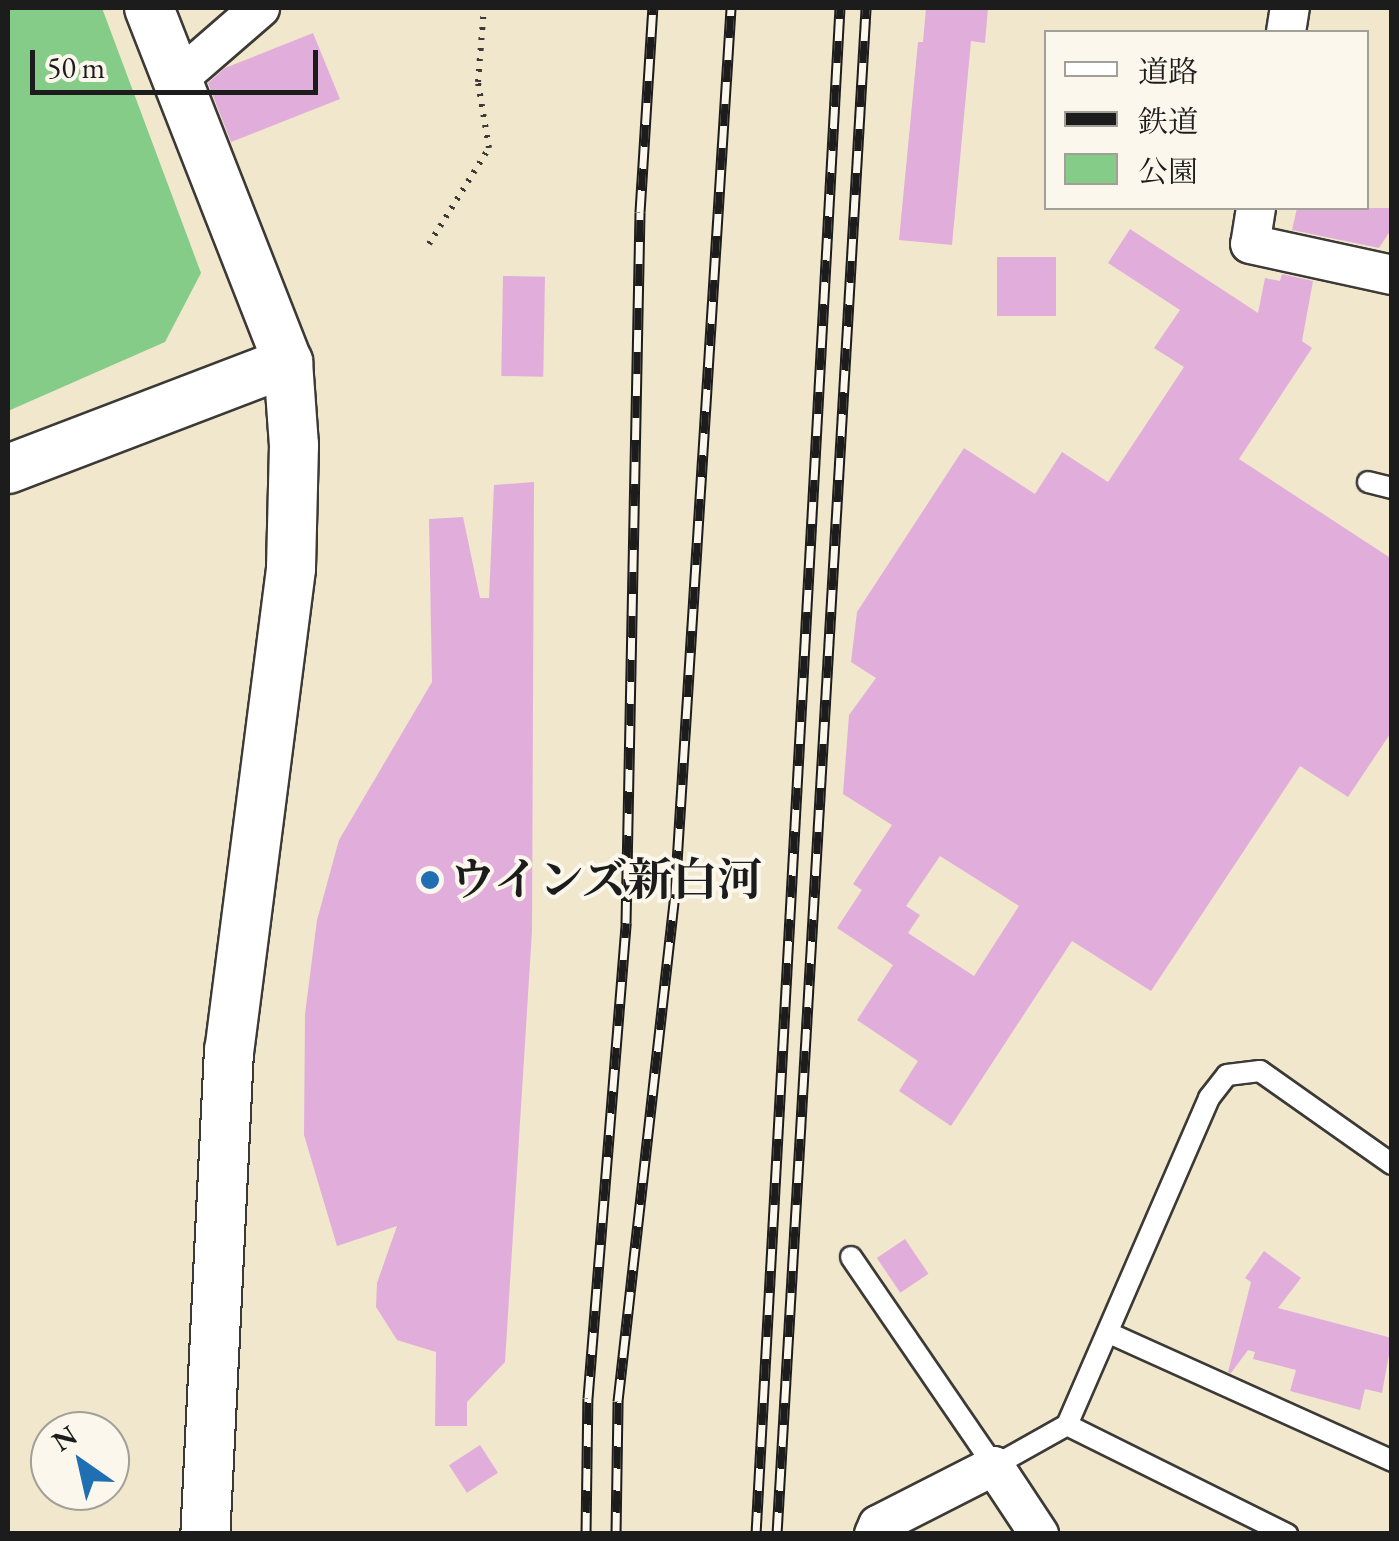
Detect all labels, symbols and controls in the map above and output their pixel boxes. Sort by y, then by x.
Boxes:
scale bar [35,30,322,92]
legend [1044,30,1369,210]
text: 50 m [47,48,105,87]
text: 道路 [1138,52,1198,91]
text: 鉄道 [1138,102,1198,141]
text: 公園 [1138,152,1198,191]
place label: ウインズ新白河 [450,853,765,907]
marker: ウインズ新白河 [419,869,441,891]
north arrow [30,1411,130,1511]
text: N [45,1417,84,1459]

